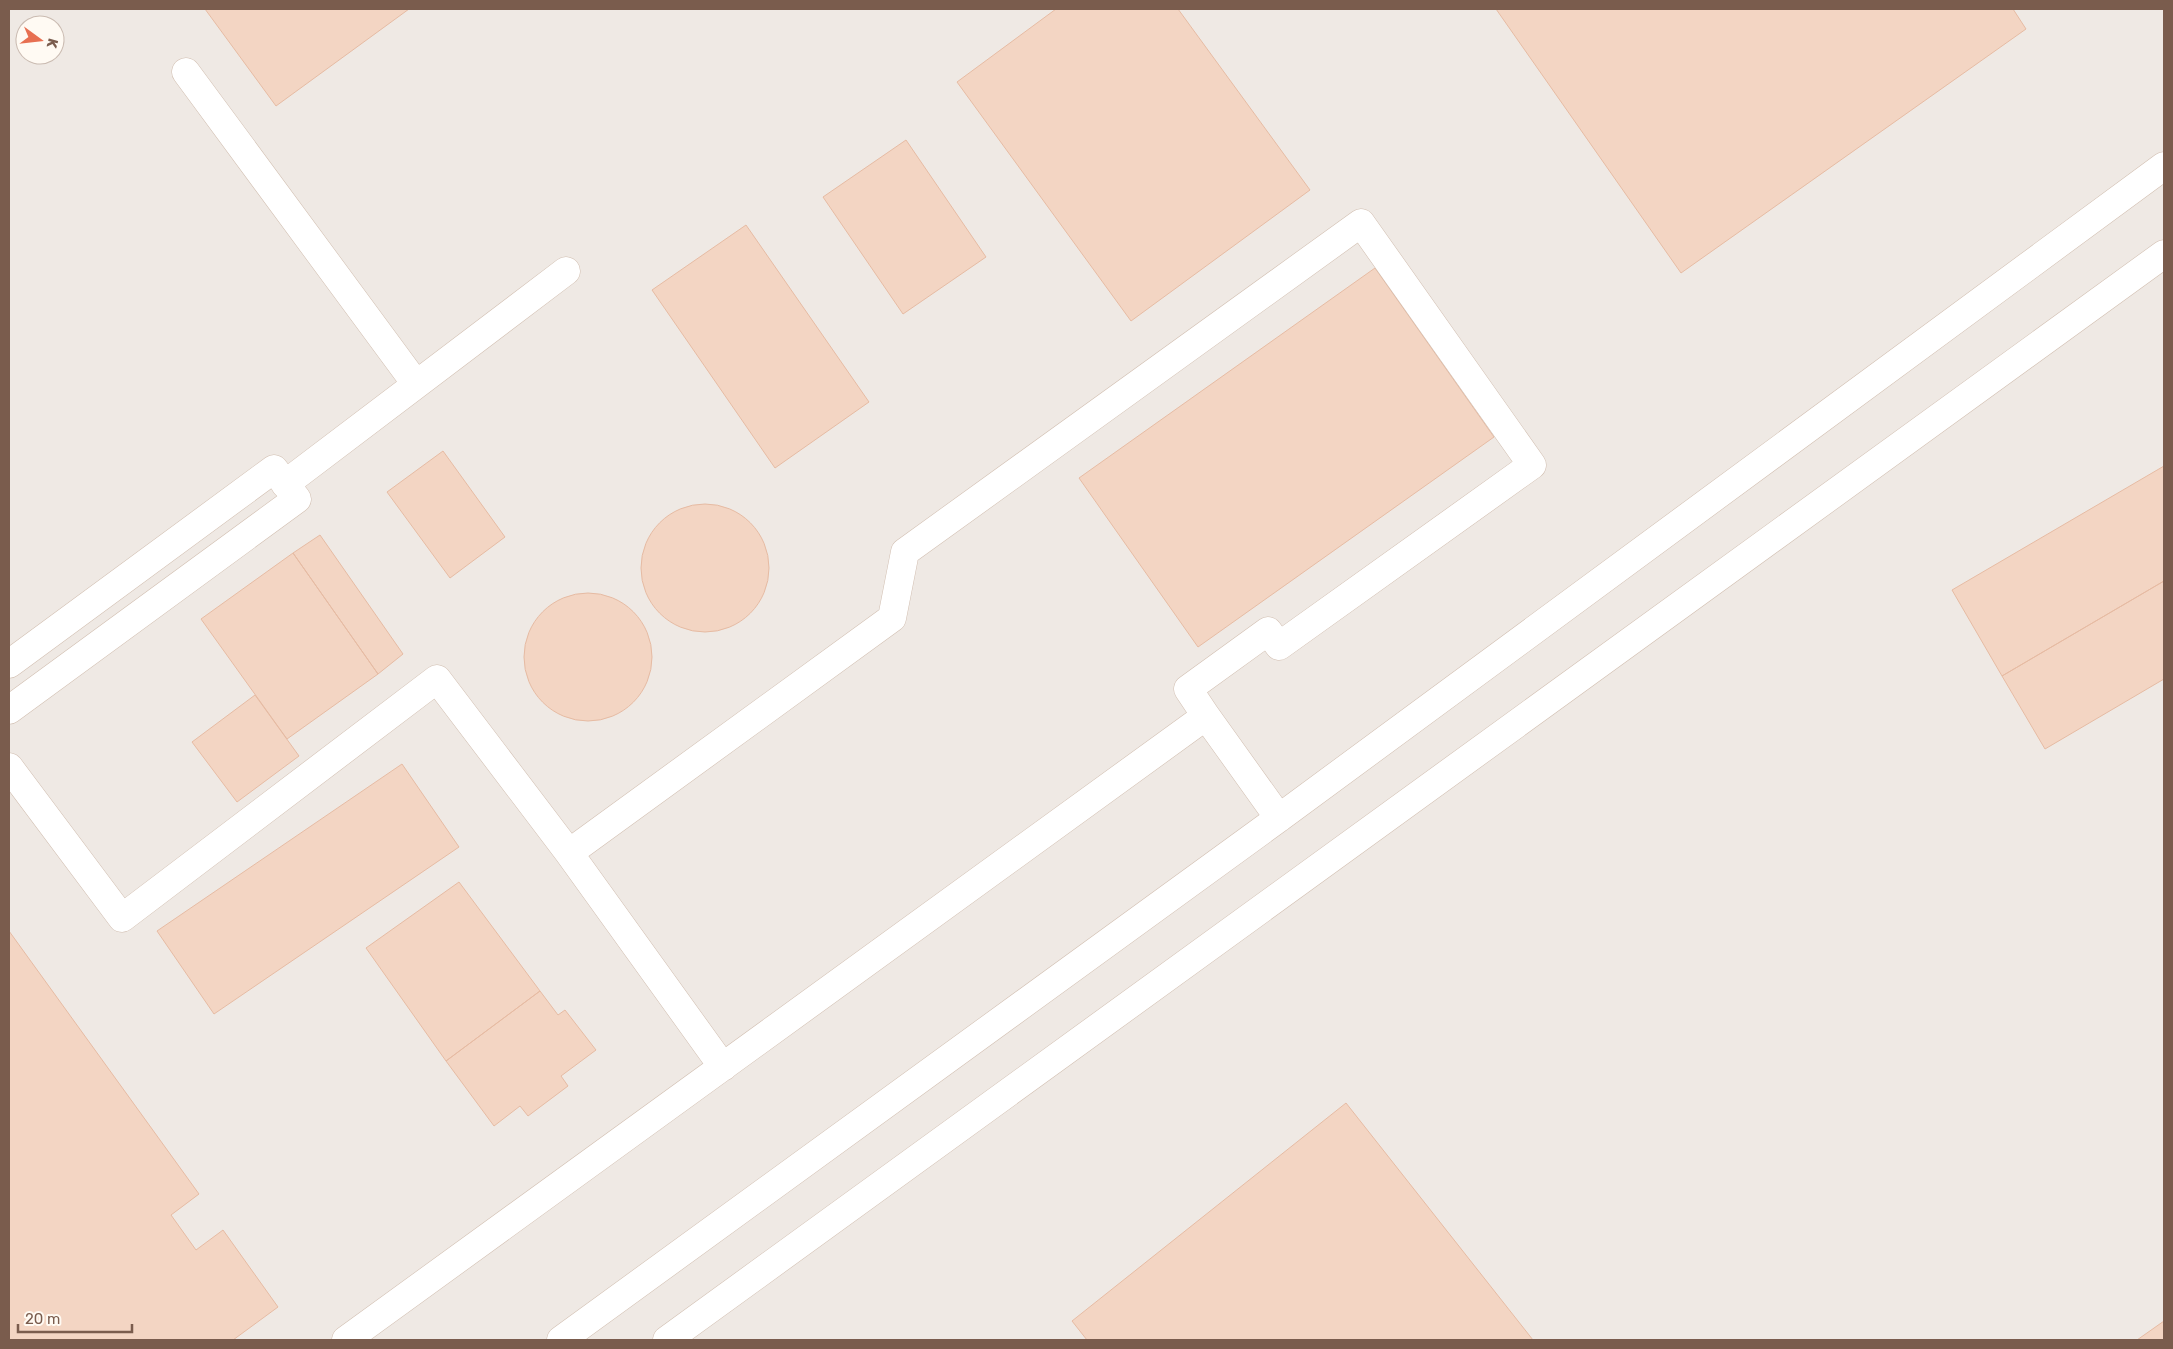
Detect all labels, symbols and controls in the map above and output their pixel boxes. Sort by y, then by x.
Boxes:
north arrow [15,15,65,65]
text: K [42,37,61,51]
scale bar [18,1302,131,1334]
text: 20 m [25,1310,60,1328]

